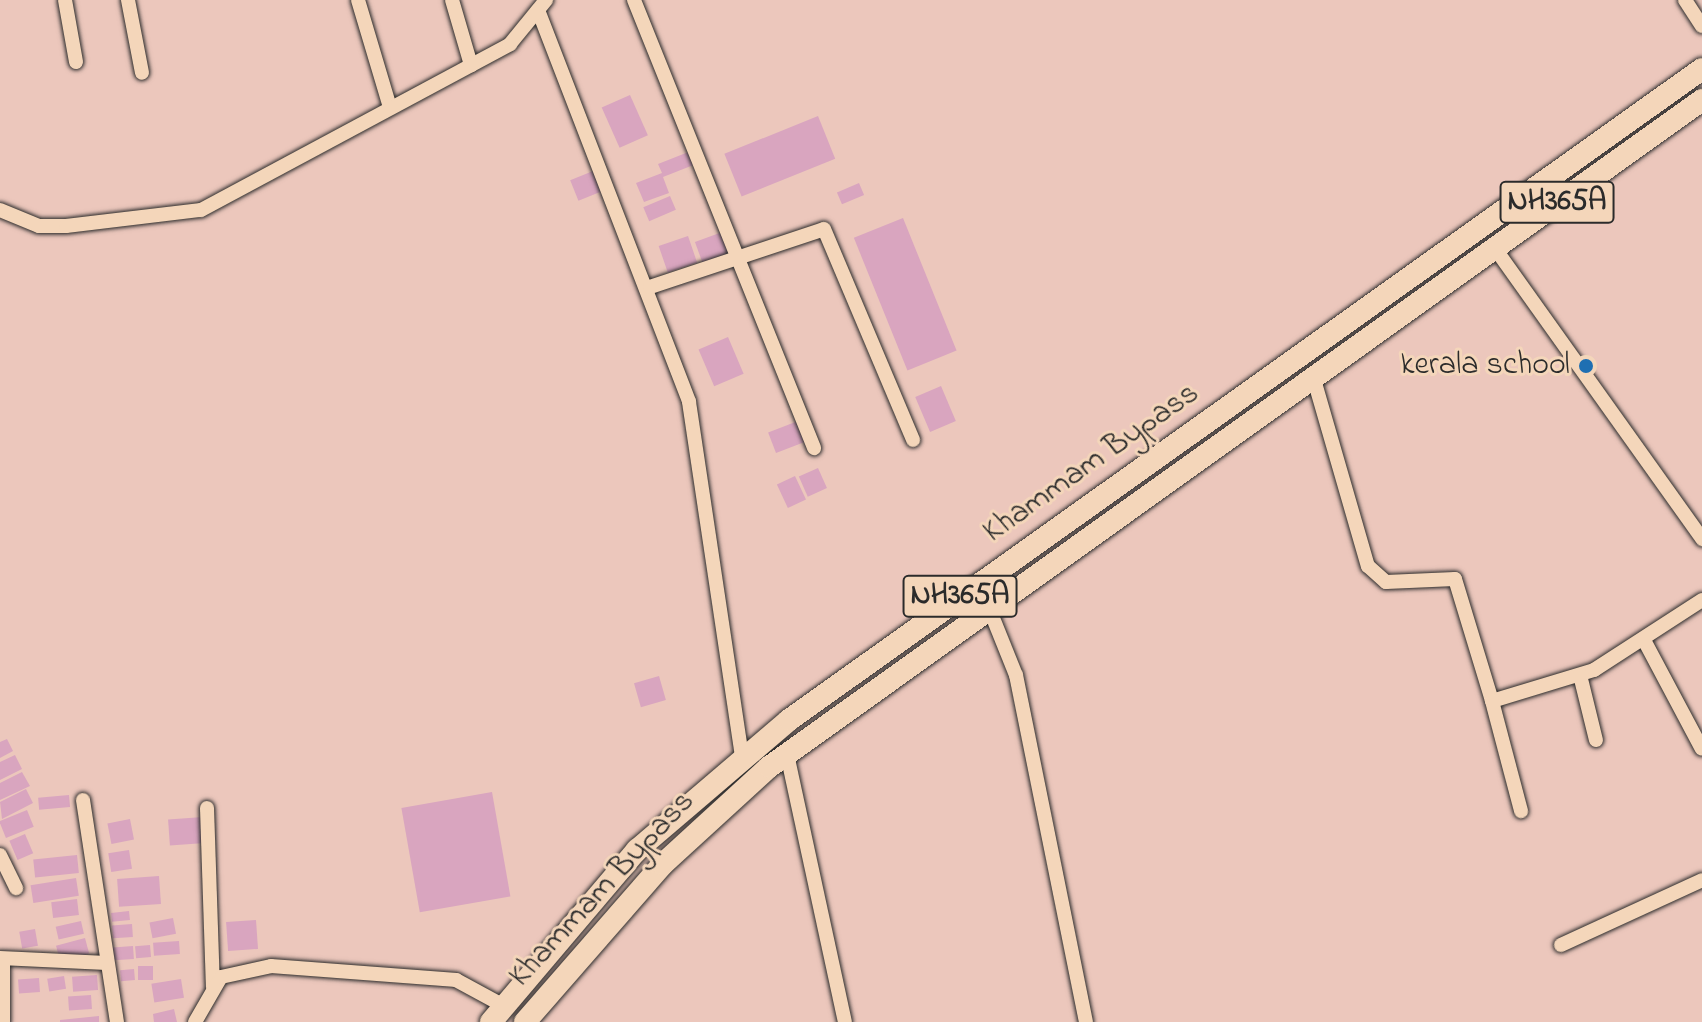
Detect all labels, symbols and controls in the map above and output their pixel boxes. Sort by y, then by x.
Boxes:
road number: NH365A [1499,176,1615,228]
place label: kerala school [1400,347,1570,385]
marker: kerala school [1577,357,1595,375]
street label: Khammam Bypass [977,375,1207,553]
road number: NH365A [902,570,1018,622]
street label: Khammam Bypass [502,784,704,996]

